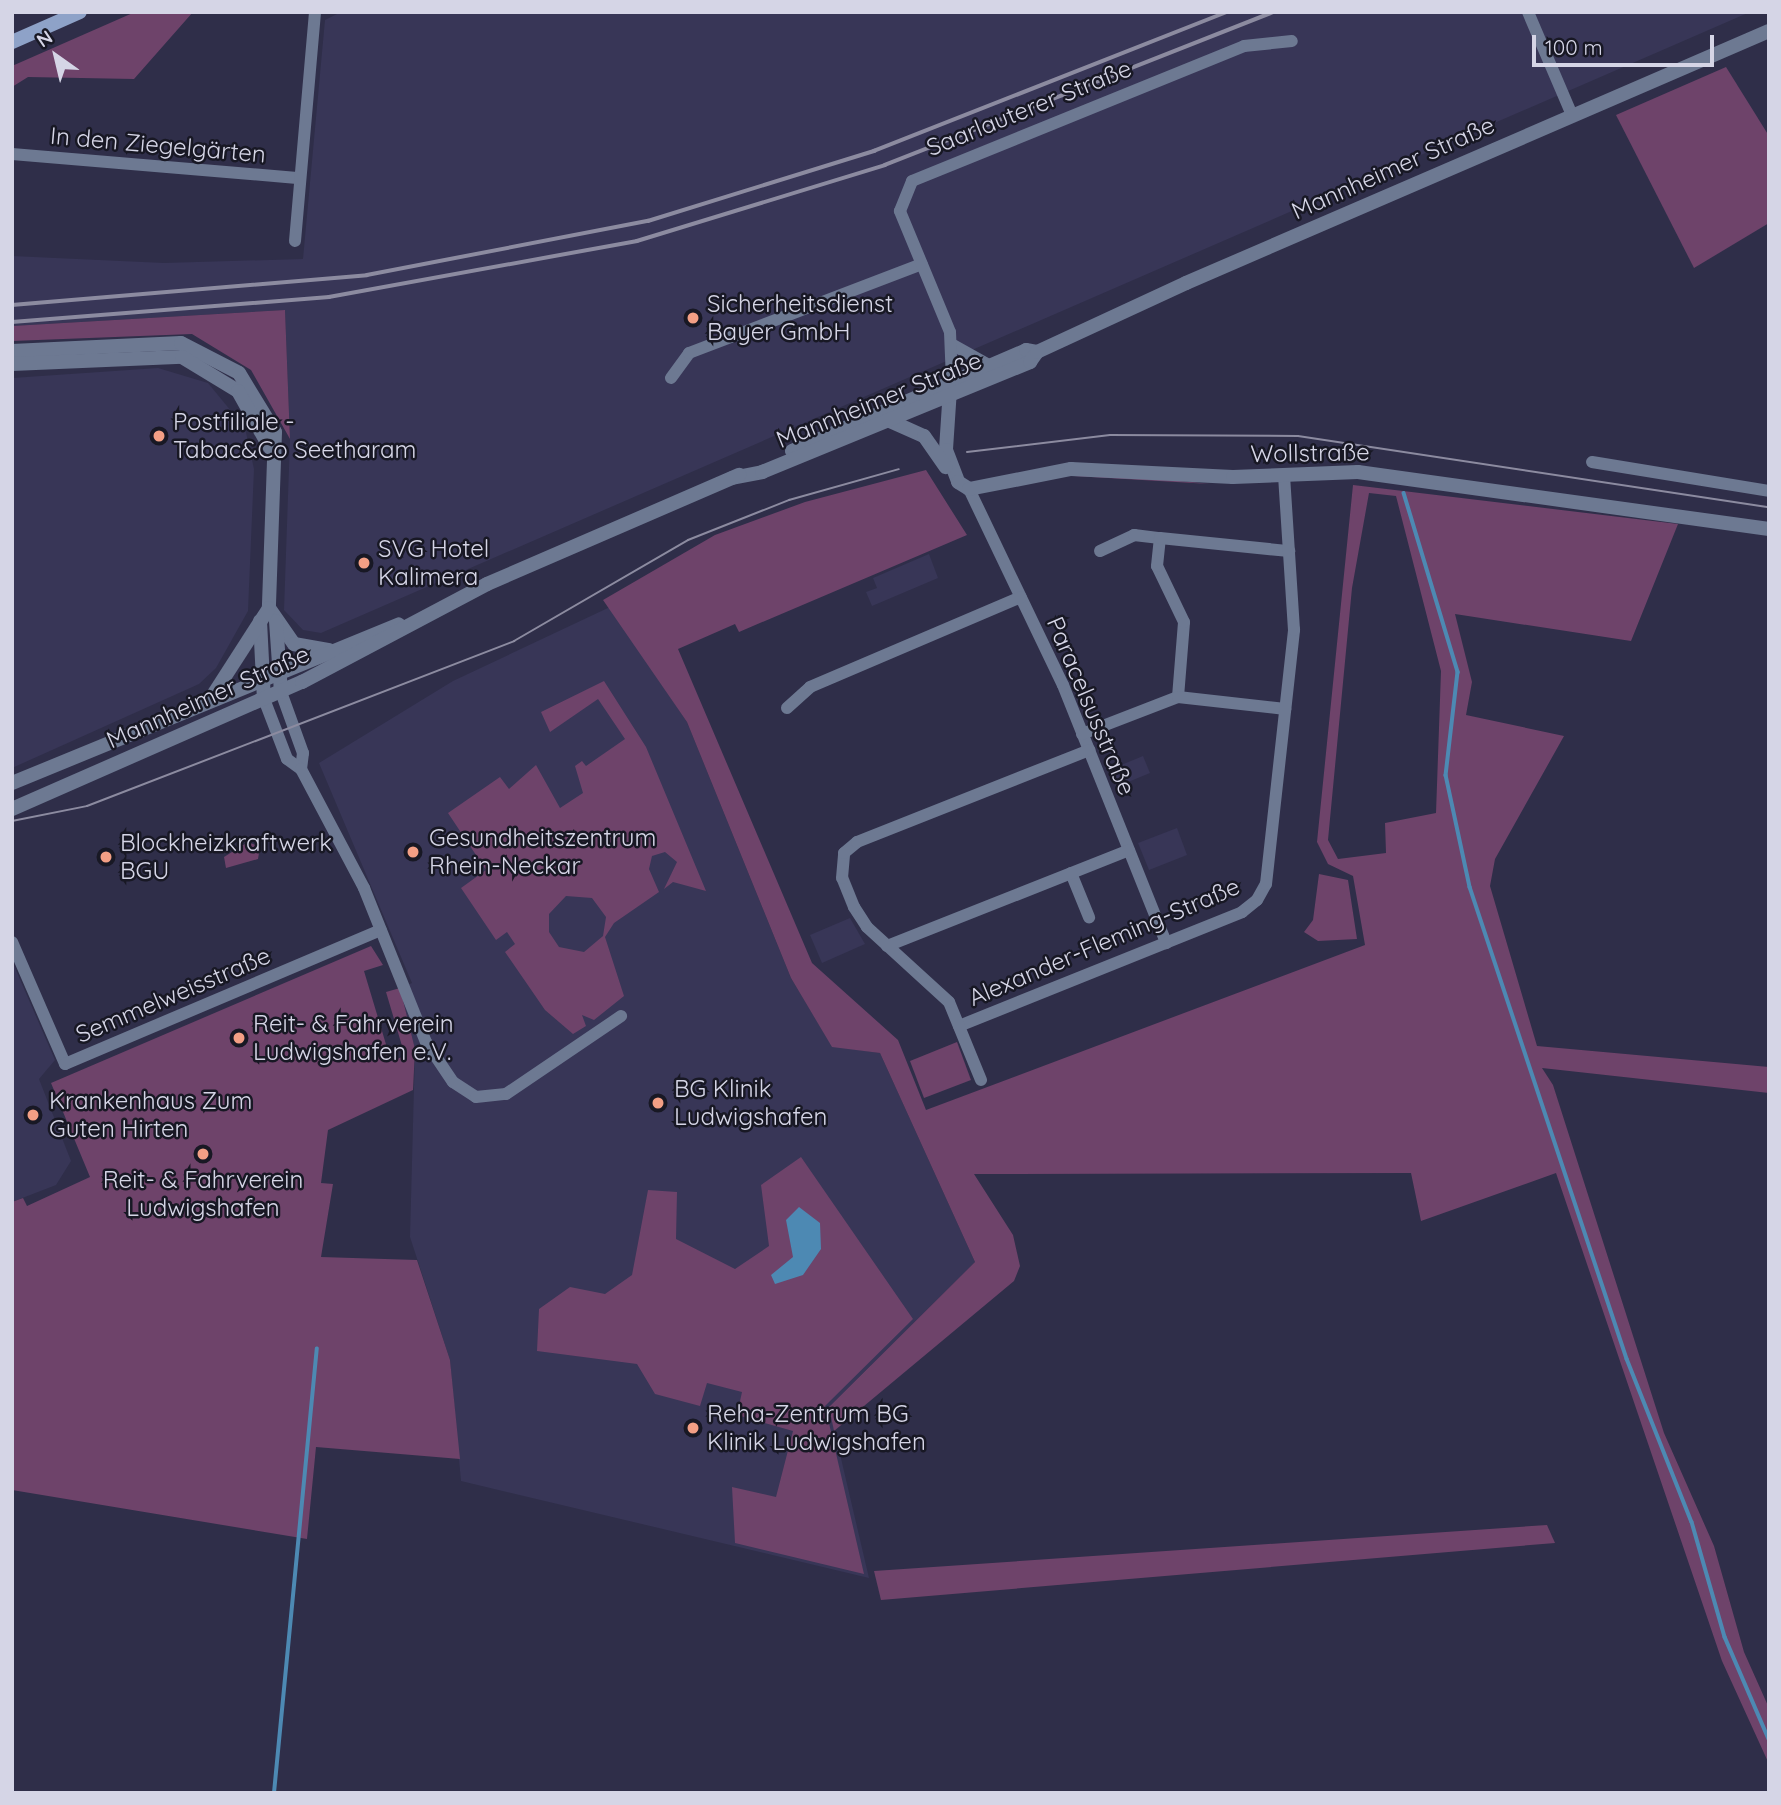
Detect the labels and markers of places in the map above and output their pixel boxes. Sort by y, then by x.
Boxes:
place label: Sicherheitsdienst Bayer GmbH [707,290,893,346]
marker: Sicherheitsdienst Bayer GmbH [685,310,701,326]
place label: Postfiliale - Tabac&Co Seetharam [173,408,416,464]
marker: Postfiliale - Tabac&Co Seetharam [151,428,167,444]
place label: SVG Hotel Kalimera [378,535,489,591]
marker: SVG Hotel Kalimera [356,555,372,571]
place label: Gesundheitszentrum Rhein-Neckar [429,824,656,880]
place label: Blockheizkraftwerk BGU [120,829,332,885]
marker: Gesundheitszentrum Rhein-Neckar [403,842,423,862]
marker: Blockheizkraftwerk BGU [98,849,114,865]
place label: Reit- & Fahrverein Ludwigshafen e.V. [253,1010,454,1066]
marker: Reit- & Fahrverein Ludwigshafen e.V. [231,1030,247,1046]
place label: BG Klinik Ludwigshafen [674,1075,827,1131]
place label: Krankenhaus Zum Guten Hirten [49,1087,252,1143]
marker: BG Klinik Ludwigshafen [648,1093,668,1113]
marker: Krankenhaus Zum Guten Hirten [23,1105,43,1125]
marker: Reit- & Fahrverein Ludwigshafen [195,1146,211,1162]
place label: Reit- & Fahrverein Ludwigshafen [103,1166,303,1222]
place label: Reha-Zentrum BG Klinik Ludwigshafen [707,1400,926,1456]
marker: Reha-Zentrum BG Klinik Ludwigshafen [685,1420,701,1436]

